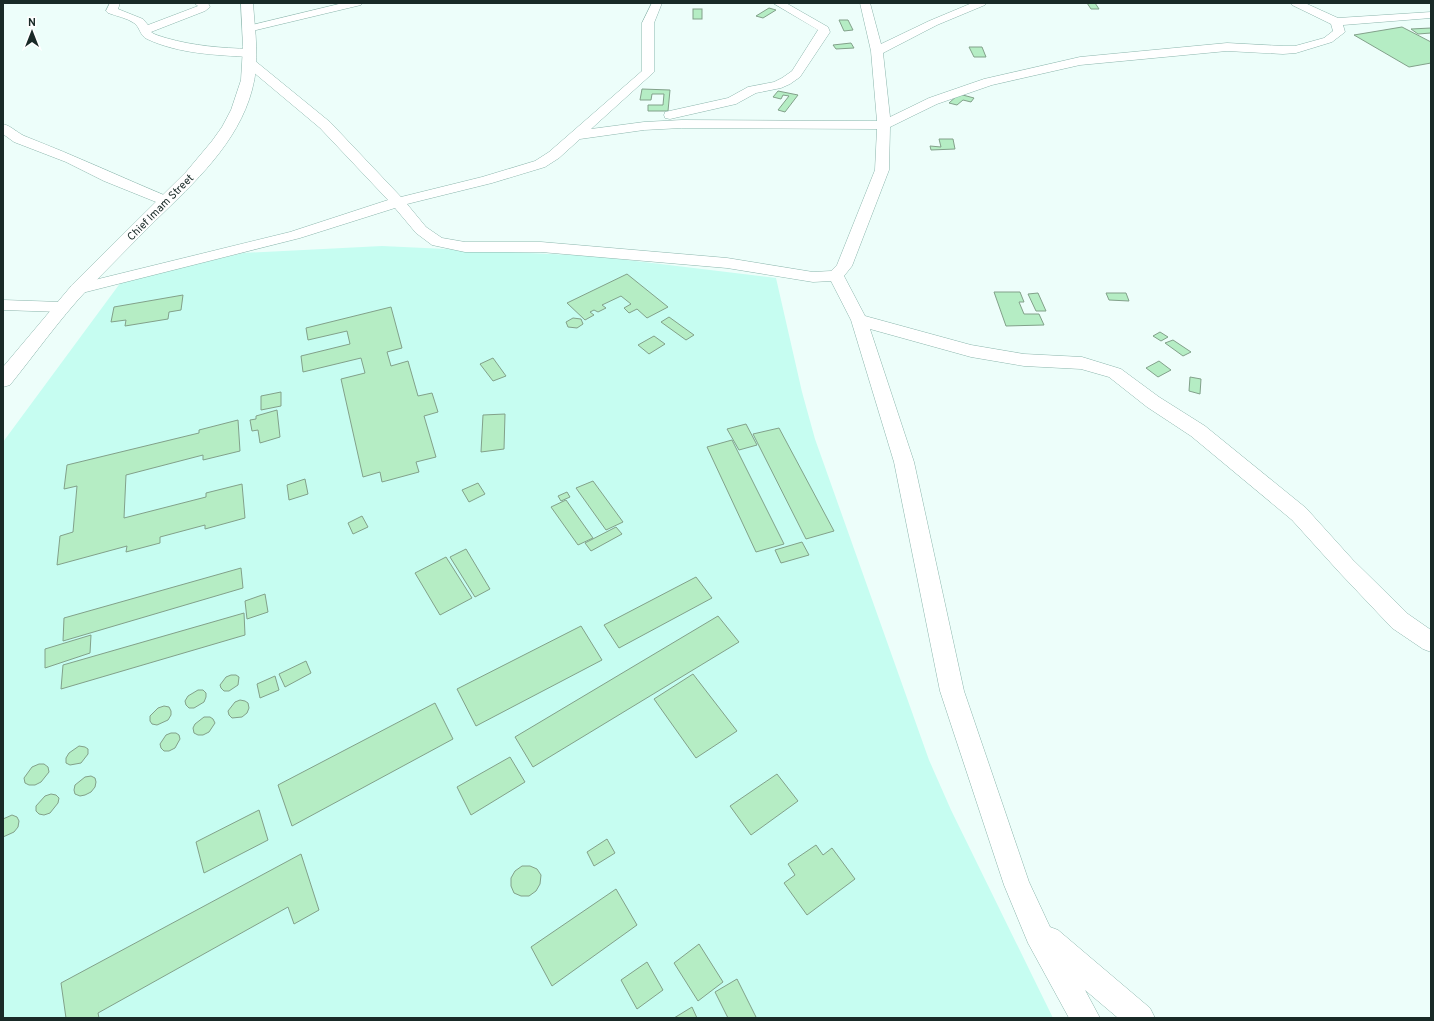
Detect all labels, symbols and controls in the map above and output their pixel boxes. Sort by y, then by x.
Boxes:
north arrow [12,12,52,52]
text: N [28,16,36,30]
street label: Chief Imam Street [124,171,197,244]

